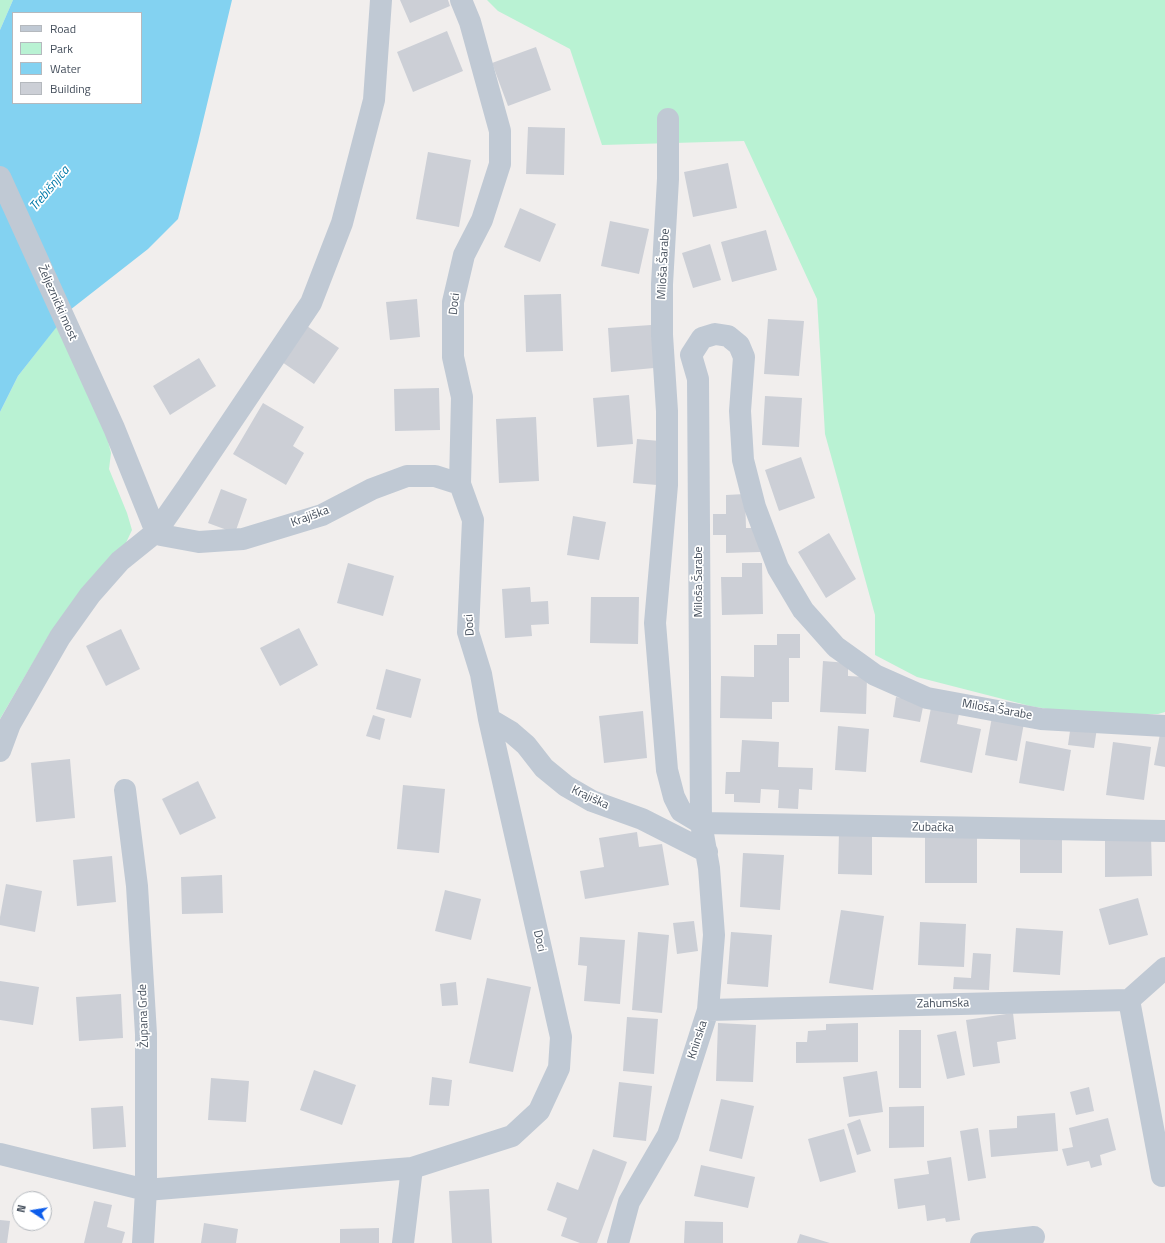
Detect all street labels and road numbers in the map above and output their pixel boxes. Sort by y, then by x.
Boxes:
street label: Miloša Šarabe [655,228,673,300]
street label: Željeznički most [34,263,80,343]
street label: Doci [447,292,463,316]
street label: Krajiška [289,503,331,531]
street label: Miloša Šarabe [692,546,706,618]
street label: Doci [462,614,478,636]
street label: Miloša Šarabe [961,697,1033,723]
street label: Krajiška [569,783,611,813]
street label: Zubačka [912,820,954,836]
street label: Doci [530,929,548,953]
street label: Župana Grde [136,984,152,1048]
street label: Zahumska [917,996,969,1012]
street label: Kninska [685,1019,711,1061]

